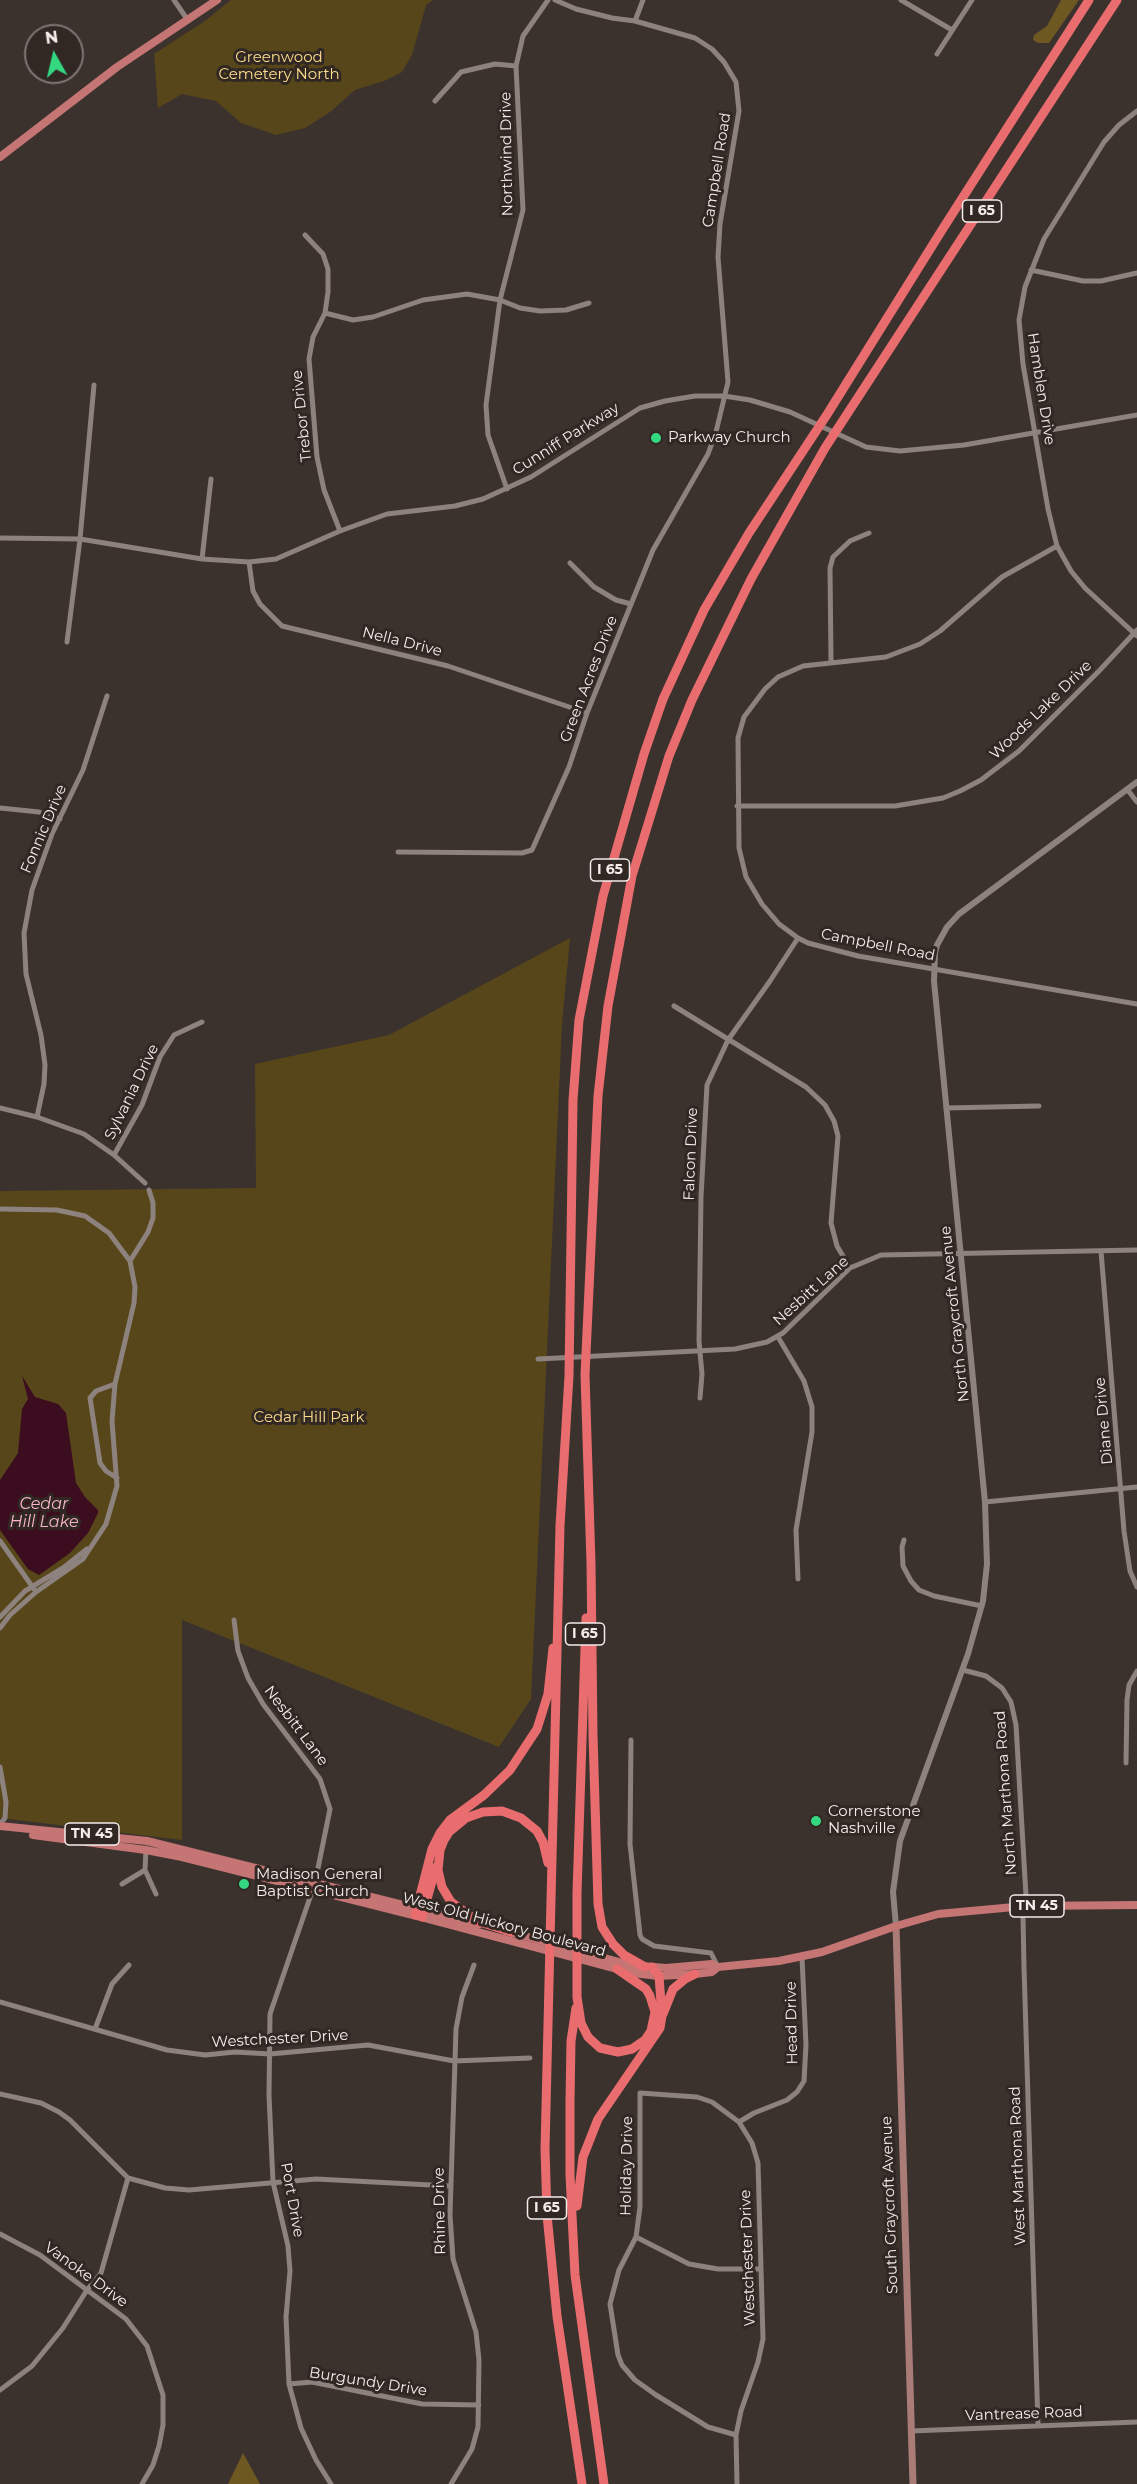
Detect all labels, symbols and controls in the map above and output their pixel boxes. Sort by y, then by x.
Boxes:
north arrow [24,24,84,84]
text: N [44,27,59,48]
park label: Greenwood Cemetery North [218,49,340,84]
street label: Northwind Drive [497,92,517,216]
street label: Campbell Road [699,111,735,229]
road number: I 65 [962,200,1002,222]
street label: Hamblen Drive [1023,331,1059,447]
street label: Trebor Drive [288,369,316,463]
street label: Cunniff Parkway [509,399,623,479]
place label: Parkway Church [668,429,791,447]
marker: Parkway Church [649,431,663,445]
street label: Green Acres Drive [557,613,621,745]
street label: Nella Drive [360,623,444,661]
street label: Woods Lake Drive [986,657,1096,763]
street label: Fonnic Drive [17,782,71,876]
road number: I 65 [590,859,630,881]
street label: Campbell Road [819,925,937,965]
street label: Sylvania Drive [101,1041,163,1143]
street label: Falcon Drive [680,1107,702,1201]
street label: North Graycroft Avenue [937,1225,973,1403]
street label: Nesbitt Lane [770,1252,852,1330]
street label: Diane Drive [1091,1377,1117,1465]
park label: Cedar Hill Park [254,1409,364,1427]
water label: Cedar Hill Lake [9,1494,79,1532]
road number: I 65 [566,1623,604,1645]
street label: Nesbitt Lane [260,1682,332,1770]
street label: North Marthona Road [991,1710,1021,1876]
place label: Cornerstone Nashville [828,1803,921,1838]
marker: Cornerstone Nashville [809,1814,823,1828]
road number: TN 45 [65,1823,119,1845]
place label: Madison General Baptist Church [256,1866,382,1901]
marker: Madison General Baptist Church [237,1877,251,1891]
street label: West Old Hickory Boulevard [400,1889,608,1961]
road number: TN 45 [1010,1895,1064,1917]
street label: Head Drive [782,1981,802,2065]
street label: Westchester Drive [211,2026,349,2052]
street label: West Marthona Road [1006,2086,1030,2246]
street label: Holiday Drive [617,2116,637,2216]
street label: South Graycroft Avenue [878,2116,902,2294]
street label: Port Drive [277,2161,307,2239]
street label: Rhine Drive [430,2167,450,2255]
street label: Westchester Drive [737,2189,759,2327]
road number: I 65 [528,2197,566,2219]
street label: Vanoke Drive [41,2239,131,2311]
street label: Burgundy Drive [308,2364,428,2400]
street label: Vantrease Road [965,2403,1083,2425]

